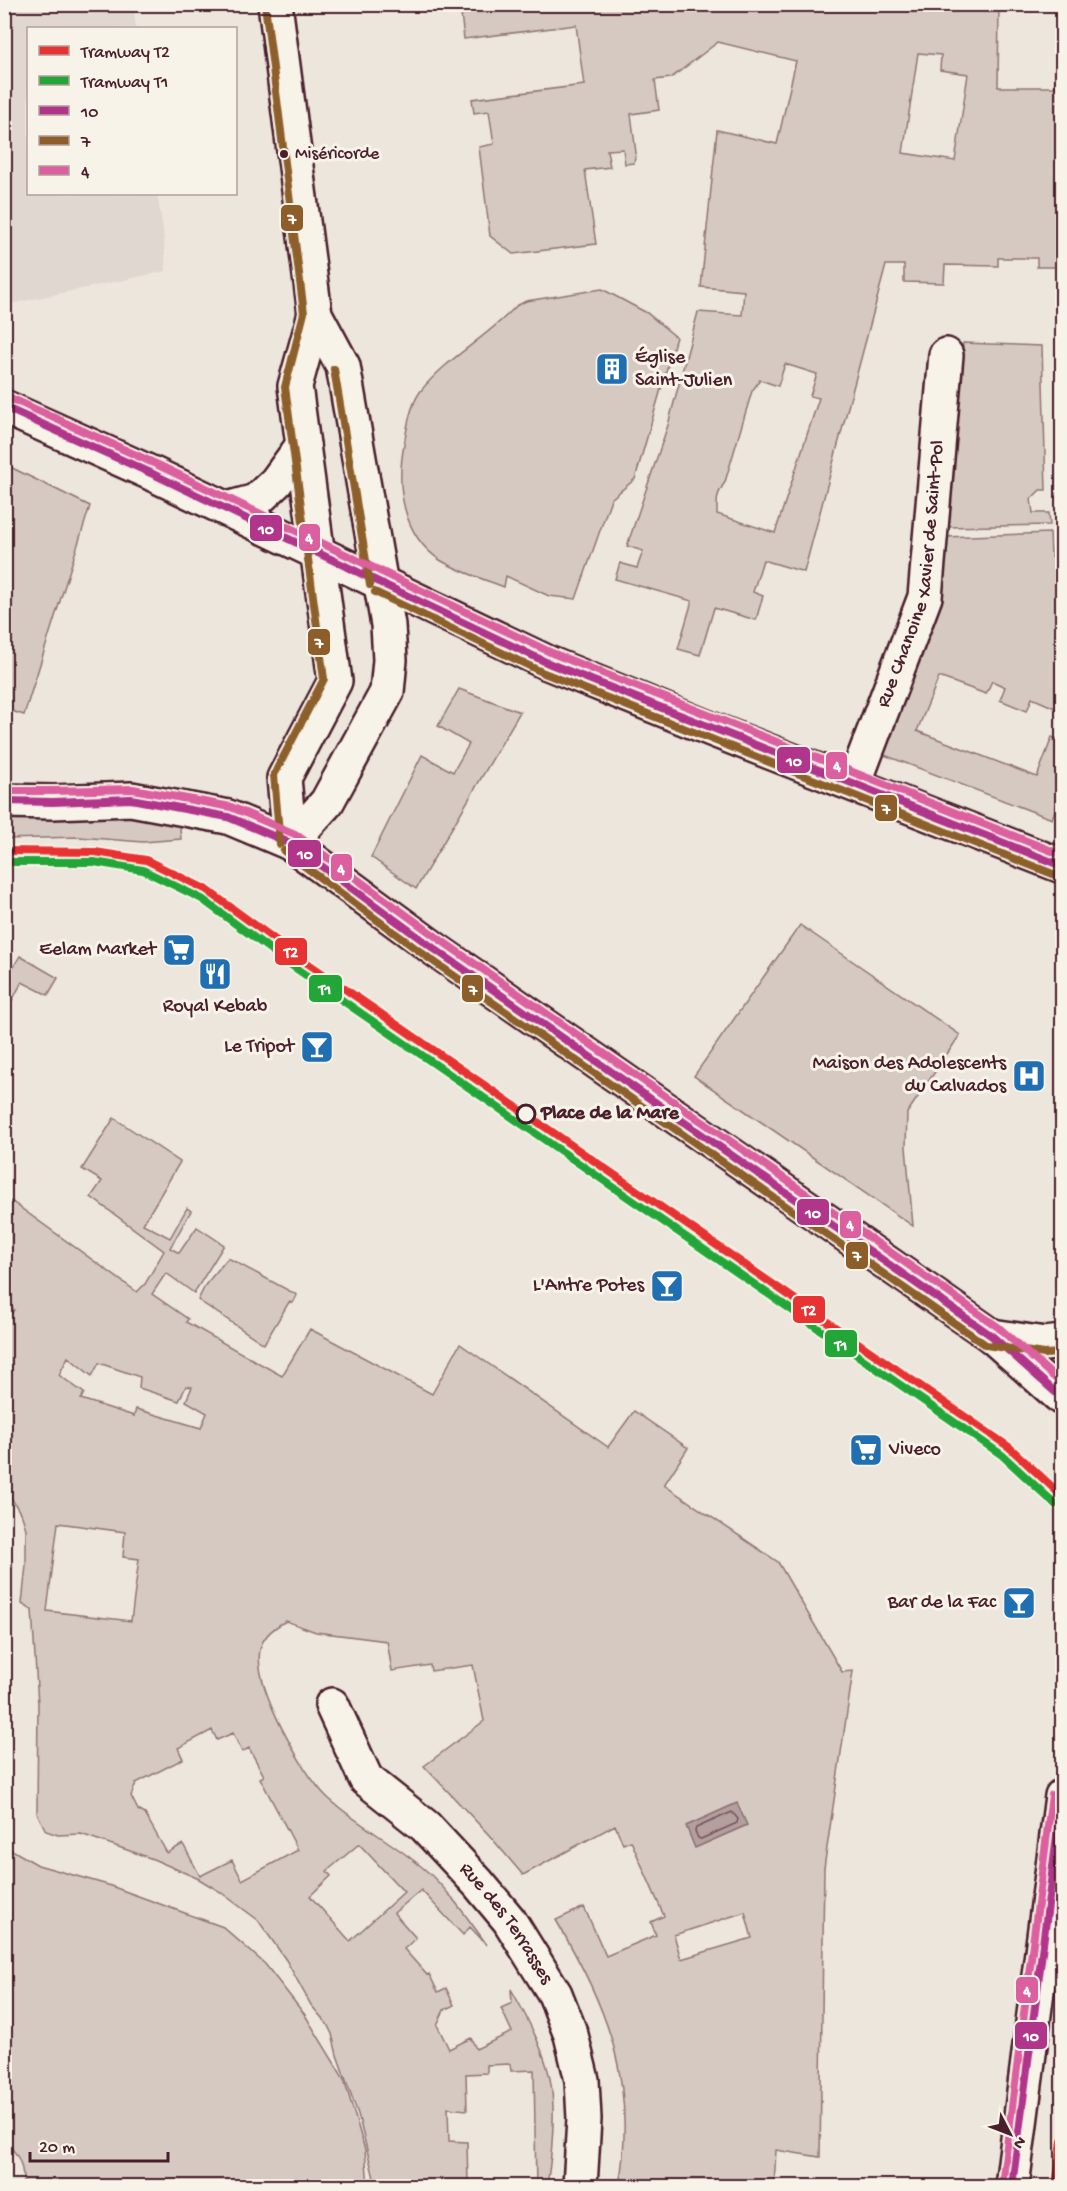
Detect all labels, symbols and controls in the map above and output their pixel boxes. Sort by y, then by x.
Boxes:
legend [27,27,237,195]
text: Tramway T2 [80,43,170,64]
text: Tramway T1 [80,73,168,94]
text: 10 [80,103,99,124]
text: 7 [80,133,91,154]
place label: Miséricorde [295,144,380,165]
marker: Miséricorde [278,148,290,160]
text: 4 [81,163,90,184]
line badge: 7 [280,204,304,232]
text: 7 [287,212,297,231]
place label: Église Saint-Julien [635,346,733,393]
building icon: Église Saint-Julien [594,351,630,387]
street label: Rue Chanoine Xavier de Saint-Pol [873,439,950,711]
line badge: 10 [249,514,283,542]
text: 10 [257,522,274,541]
line badge: 4 [298,523,321,552]
text: 4 [304,531,313,550]
line badge: 7 [307,628,331,656]
text: 7 [314,636,324,655]
line badge: 10 [776,746,811,774]
line badge: 4 [825,751,848,780]
text: 10 [785,754,802,773]
text: 4 [832,759,841,778]
line badge: 7 [874,794,898,822]
text: 7 [881,802,891,821]
line badge: 10 [287,839,322,868]
text: 10 [296,847,313,866]
line badge: 4 [330,853,353,882]
text: 4 [336,862,345,881]
supermarket icon: Eelam Market [161,932,197,968]
line badge: T2 [274,937,308,966]
place label: Eelam Market [39,939,158,962]
text: T2 [282,945,298,964]
restaurant icon: Royal Kebab [197,956,233,992]
line badge: T1 [308,974,343,1003]
line badge: 7 [461,974,484,1003]
text: T1 [317,982,331,1001]
text: 7 [468,983,478,1002]
place label: Royal Kebab [163,996,268,1019]
bar icon: Le Tripot [299,1029,335,1065]
place label: Le Tripot [224,1036,296,1059]
place label: Maison des Adolescents du Calvados [812,1053,1007,1099]
hospital icon: Maison des Adolescents du Calvados [1011,1058,1047,1094]
place label: Place de la Mare [540,1103,679,1126]
marker: Place de la Mare [516,1104,536,1124]
line badge: 10 [796,1198,830,1226]
text: 10 [804,1206,821,1225]
line badge: 4 [839,1210,862,1239]
text: 4 [845,1218,854,1237]
line badge: 7 [845,1241,869,1270]
text: 7 [852,1249,862,1268]
bar icon: L'Antre Potes [649,1268,685,1304]
place label: L'Antre Potes [533,1275,645,1298]
line badge: T2 [792,1295,826,1324]
text: T2 [800,1303,816,1322]
line badge: T1 [824,1329,858,1358]
text: T1 [833,1338,847,1357]
supermarket icon: Viveco [848,1432,884,1468]
place label: Viveco [888,1439,941,1462]
bar icon: Bar de la Fac [1001,1585,1037,1621]
place label: Bar de la Fac [887,1592,997,1615]
street label: Rue des Terrasses [454,1858,558,1989]
line badge: 4 [1015,1976,1039,2004]
text: 4 [1022,1984,1031,2003]
line badge: 10 [1014,2021,1048,2050]
text: 10 [1022,2029,1039,2048]
north arrow [980,2104,1040,2164]
scale bar [30,2125,168,2163]
text: N [1008,2131,1029,2152]
text: 20 m [39,2138,75,2159]

